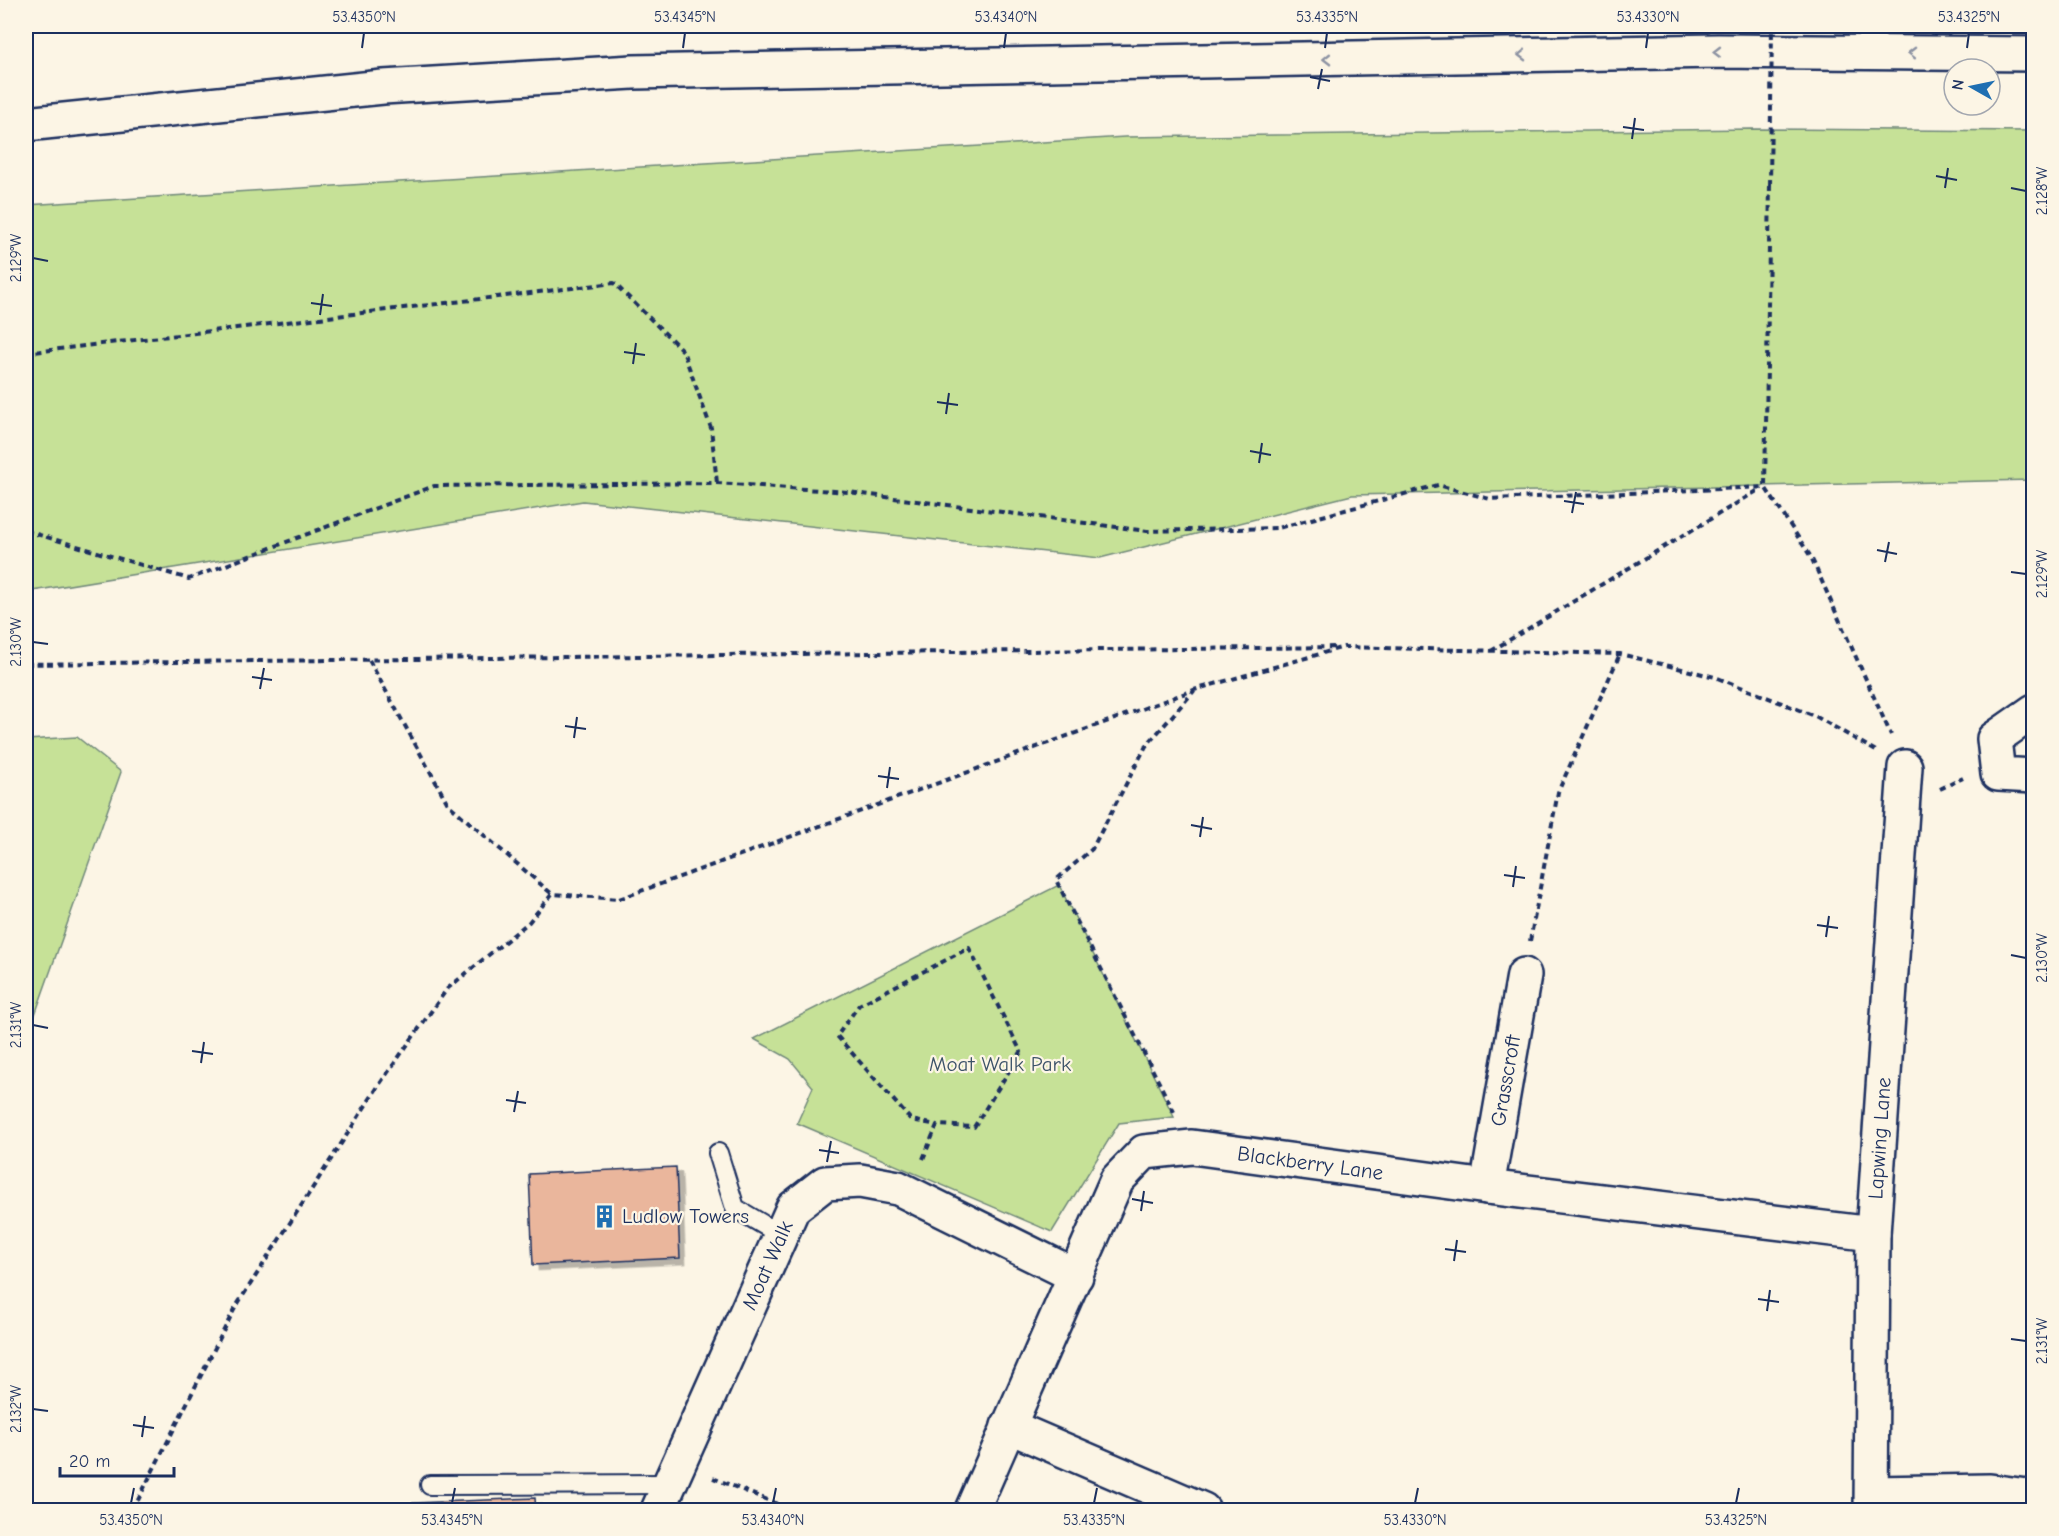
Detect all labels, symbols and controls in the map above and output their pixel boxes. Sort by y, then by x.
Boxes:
text: 53.4350°N [332,8,396,26]
text: 53.4345°N [654,8,716,26]
text: 53.4340°N [975,8,1037,26]
text: 53.4335°N [1296,8,1358,26]
text: 53.4330°N [1616,8,1680,26]
text: 53.4325°N [1938,8,2000,26]
one-way arrow [1713,46,1722,58]
one-way arrow [1908,47,1917,59]
one-way arrow [1518,49,1527,61]
one-way arrow [1323,53,1332,65]
north arrow [1942,57,2002,117]
text: N [1948,78,1968,91]
text: 2.128°W [2033,167,2051,215]
text: 2.129°W [7,234,25,282]
text: 2.129°W [2033,550,2051,598]
text: 2.130°W [7,617,25,667]
text: 2.130°W [2033,933,2051,983]
text: 2.131°W [7,1002,25,1048]
street label: Grasscroft [1486,1032,1525,1128]
park label: Moat Walk Park [929,1052,1071,1076]
street label: Lapwing Lane [1863,1076,1896,1200]
street label: Blackberry Lane [1236,1141,1385,1185]
building icon: Ludlow Towers [591,1203,617,1229]
place label: Ludlow Towers [622,1204,749,1228]
street label: Moat Walk [737,1217,798,1314]
text: 2.131°W [2033,1318,2051,1364]
text: 2.132°W [7,1385,25,1433]
scale bar [60,1440,174,1478]
text: 20 m [69,1451,110,1472]
text: 53.4350°N [99,1511,163,1529]
text: 53.4345°N [421,1511,483,1529]
text: 53.4340°N [742,1511,804,1529]
text: 53.4335°N [1063,1511,1125,1529]
text: 53.4330°N [1383,1511,1447,1529]
text: 53.4325°N [1705,1511,1767,1529]

